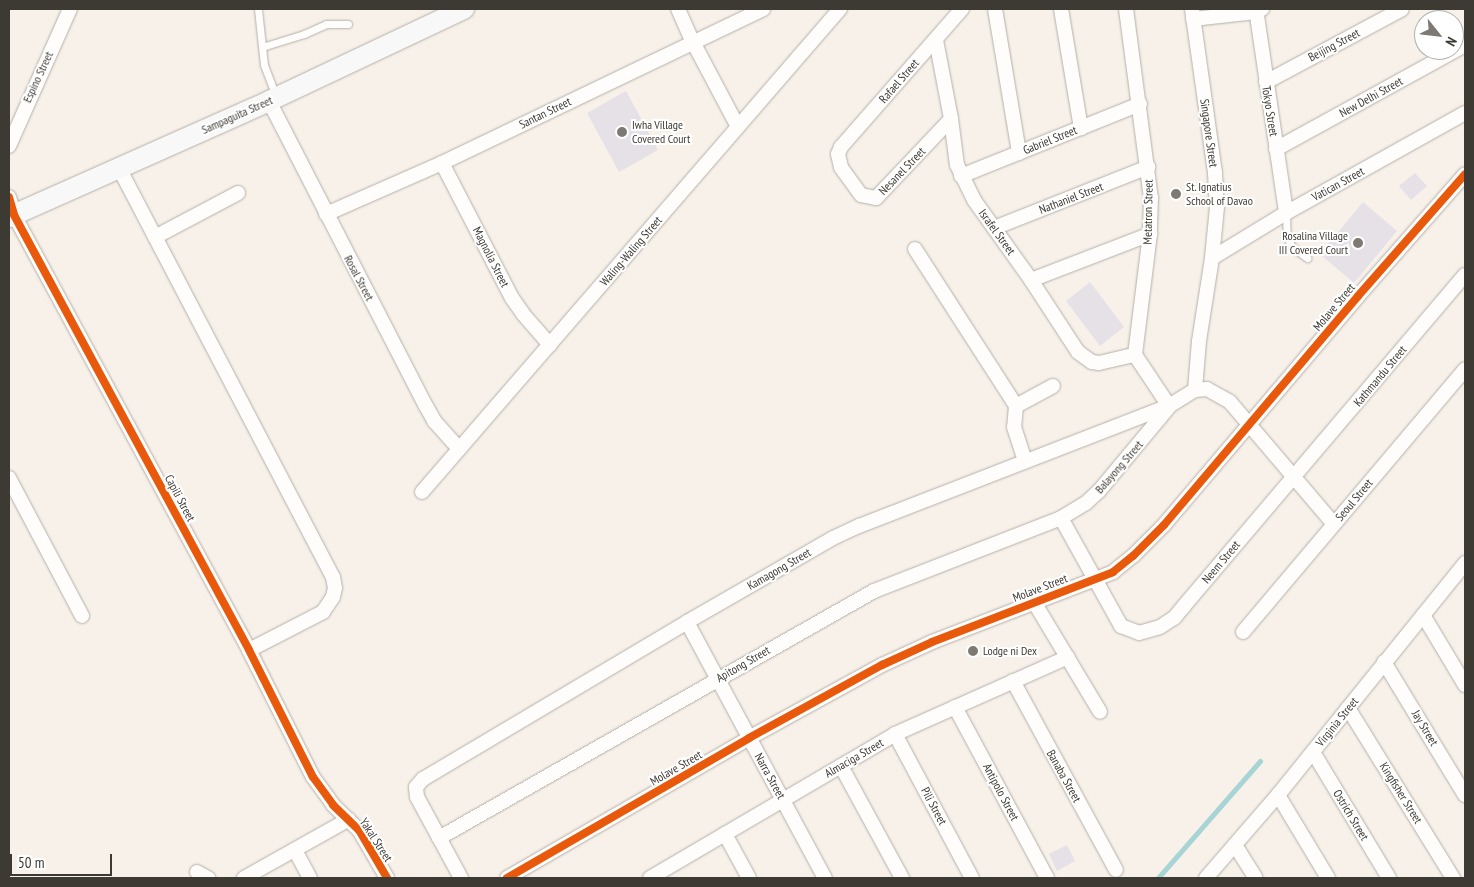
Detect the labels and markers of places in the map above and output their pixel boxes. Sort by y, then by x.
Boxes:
place label: Iwha Village Covered Court [632,118,690,146]
marker: Iwha Village Covered Court [616,126,628,138]
place label: St. Ignatius School of Davao [1186,180,1253,208]
marker: St. Ignatius School of Davao [1170,188,1182,200]
place label: Rosalina Village III Covered Court [1279,229,1348,257]
marker: Rosalina Village III Covered Court [1352,237,1364,249]
place label: Lodge ni Dex [983,644,1037,658]
marker: Lodge ni Dex [967,645,979,657]

